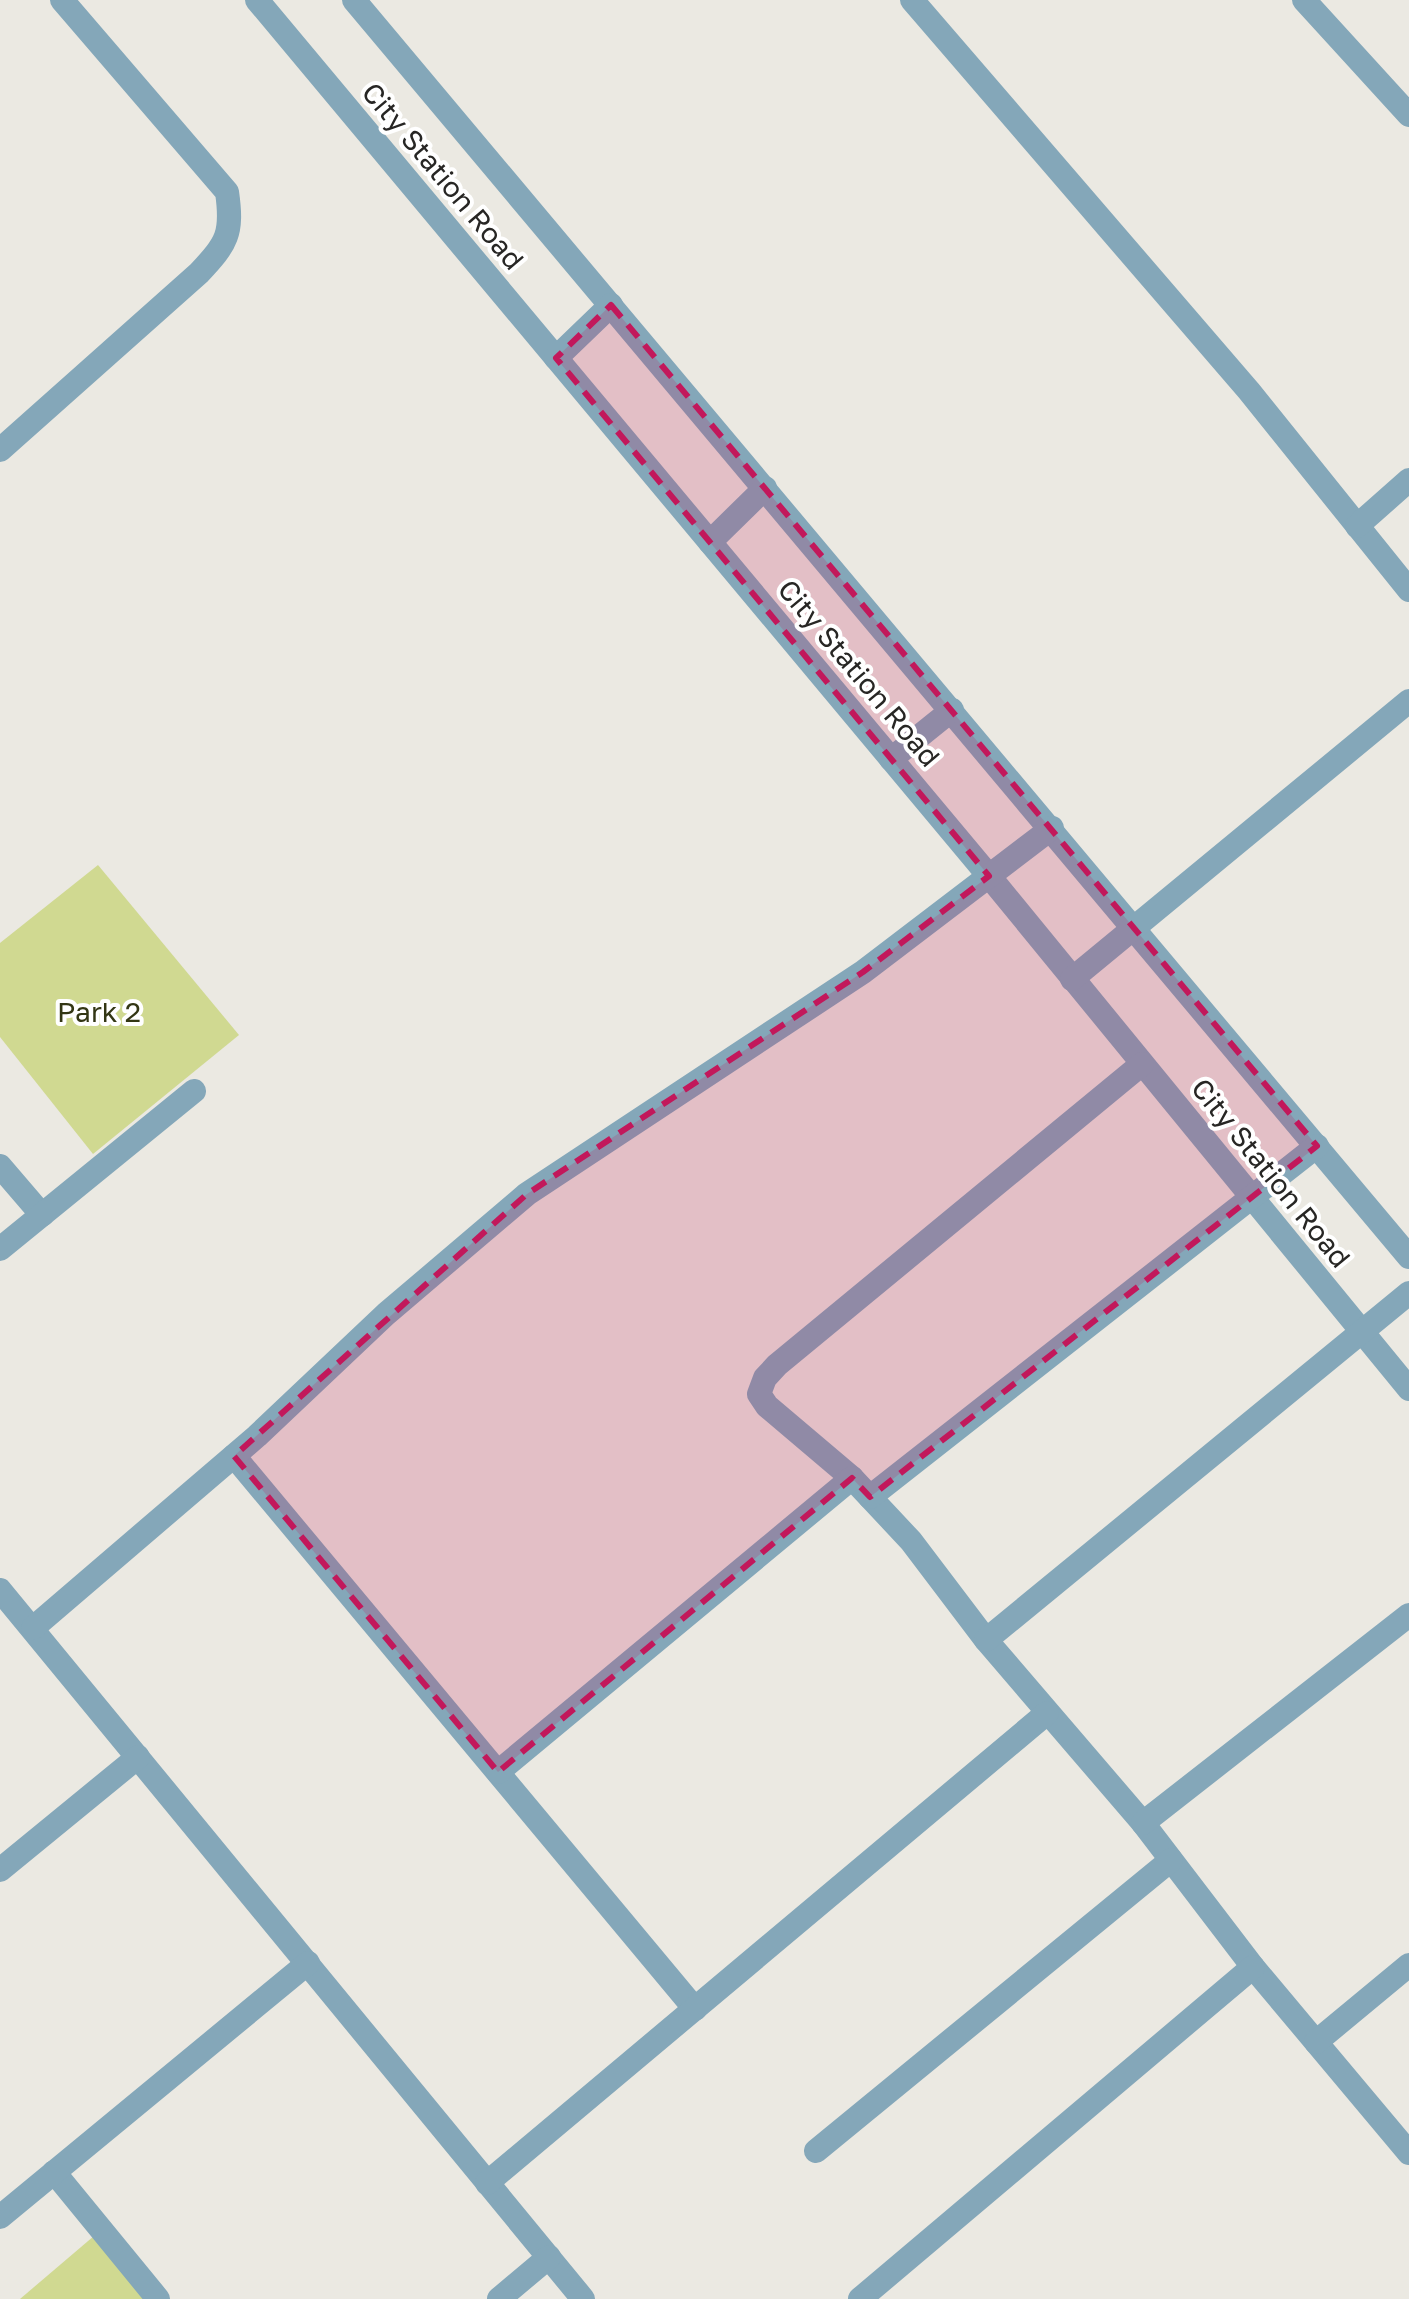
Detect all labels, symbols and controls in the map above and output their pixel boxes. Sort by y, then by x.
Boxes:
street label: City Station Road [356,76,531,276]
street label: City Station Road [772,573,947,773]
park label: Park 2 [57,995,141,1028]
street label: City Station Road [1185,1072,1358,1274]

